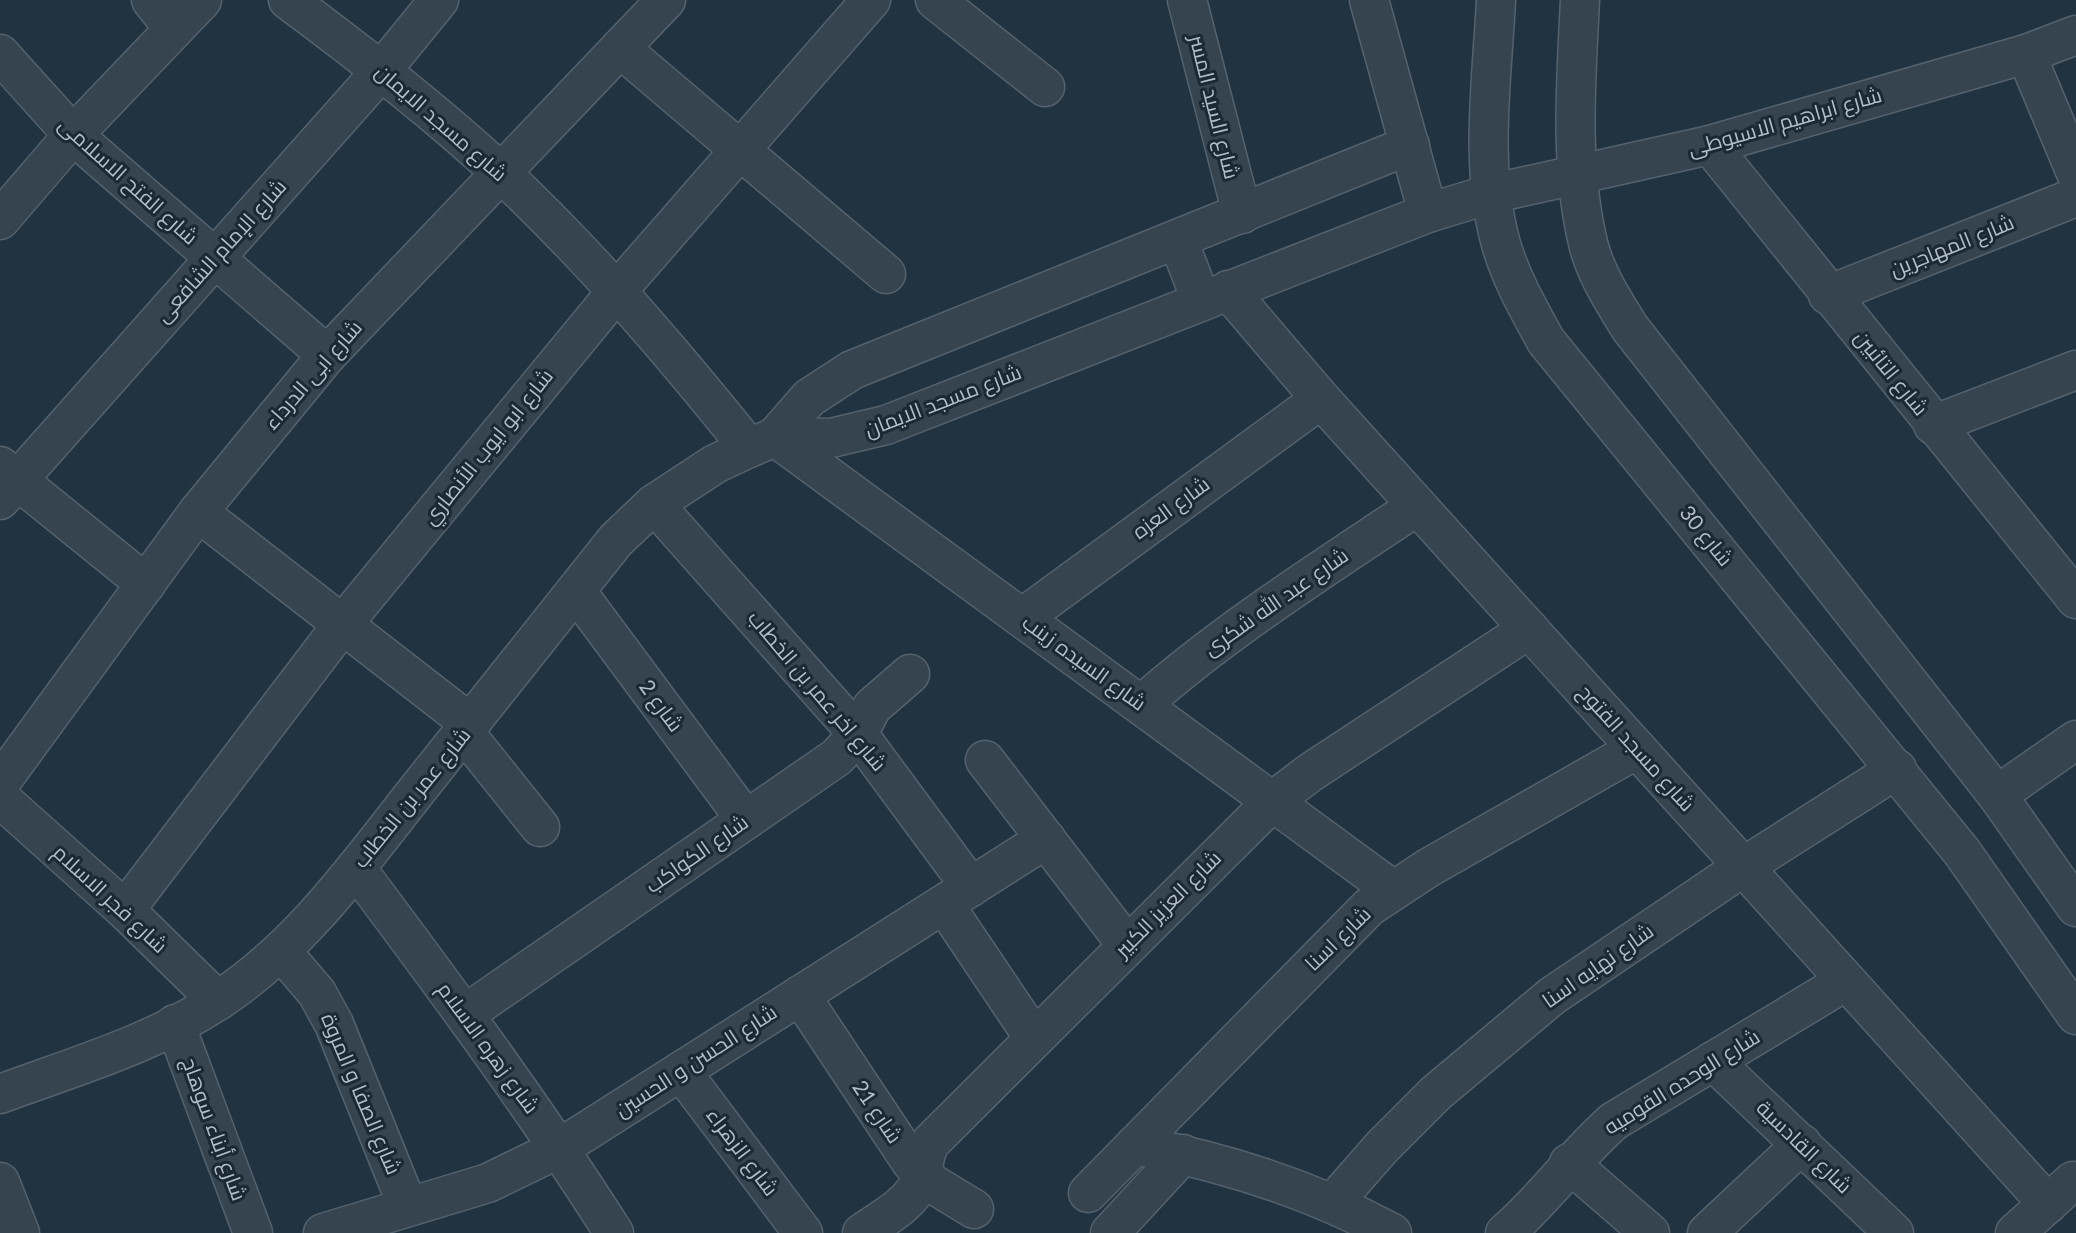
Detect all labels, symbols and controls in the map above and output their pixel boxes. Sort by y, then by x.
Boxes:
street label: شارع السيد المسر [1182,31,1245,182]
street label: شارع مسجد الايمان [369,58,513,188]
street label: شارع ابراهيم الاسيوطى [1685,81,1885,163]
street label: شارع الفتح الاسلامى [52,111,204,251]
street label: شارع الإمام الشافعى [149,173,293,329]
street label: شارع المهاجرين [1886,208,2018,284]
street label: شارع ابى الدرداء [258,314,368,436]
street label: شارع التائبين [1848,324,1934,422]
street label: شارع مسجد الايمان [860,358,1026,444]
street label: شارع ابو ايوب الأنصاري [416,363,561,532]
street label: شارع العزه [1127,470,1215,546]
street label: شارع 30 [1673,500,1739,572]
street label: شارع عبد الله شكرى [1198,542,1354,662]
street label: شارع اخر عمر بن الخطاب [741,605,893,777]
street label: شارع السيده زينب [1016,609,1152,717]
street label: شارع 2 [633,674,689,738]
street label: شارع مسجد الفتوح [1571,678,1701,818]
street label: شارع عمر بن الخطاب [347,722,477,874]
street label: شارع الكواكب [640,808,754,900]
street label: شارع فجر الاسلام [47,839,173,959]
street label: شارع العزيز الكبير [1108,845,1227,964]
street label: شارع اسنا [1299,901,1377,977]
street label: شارع نهايه اسنا [1537,917,1659,1015]
street label: شارع زهره الاسلام [431,977,545,1119]
street label: شارع الحسن و الحسين [610,998,782,1124]
street label: شارع الصفا و المروة [314,1009,408,1179]
street label: شارع الوحده القوميه [1599,1023,1765,1141]
street label: شارع أبناء سوهاج [175,1053,253,1205]
street label: شارع 21 [846,1075,908,1149]
street label: شارع القادسية [1750,1094,1858,1200]
street label: شارع الزهراء [700,1102,784,1202]

